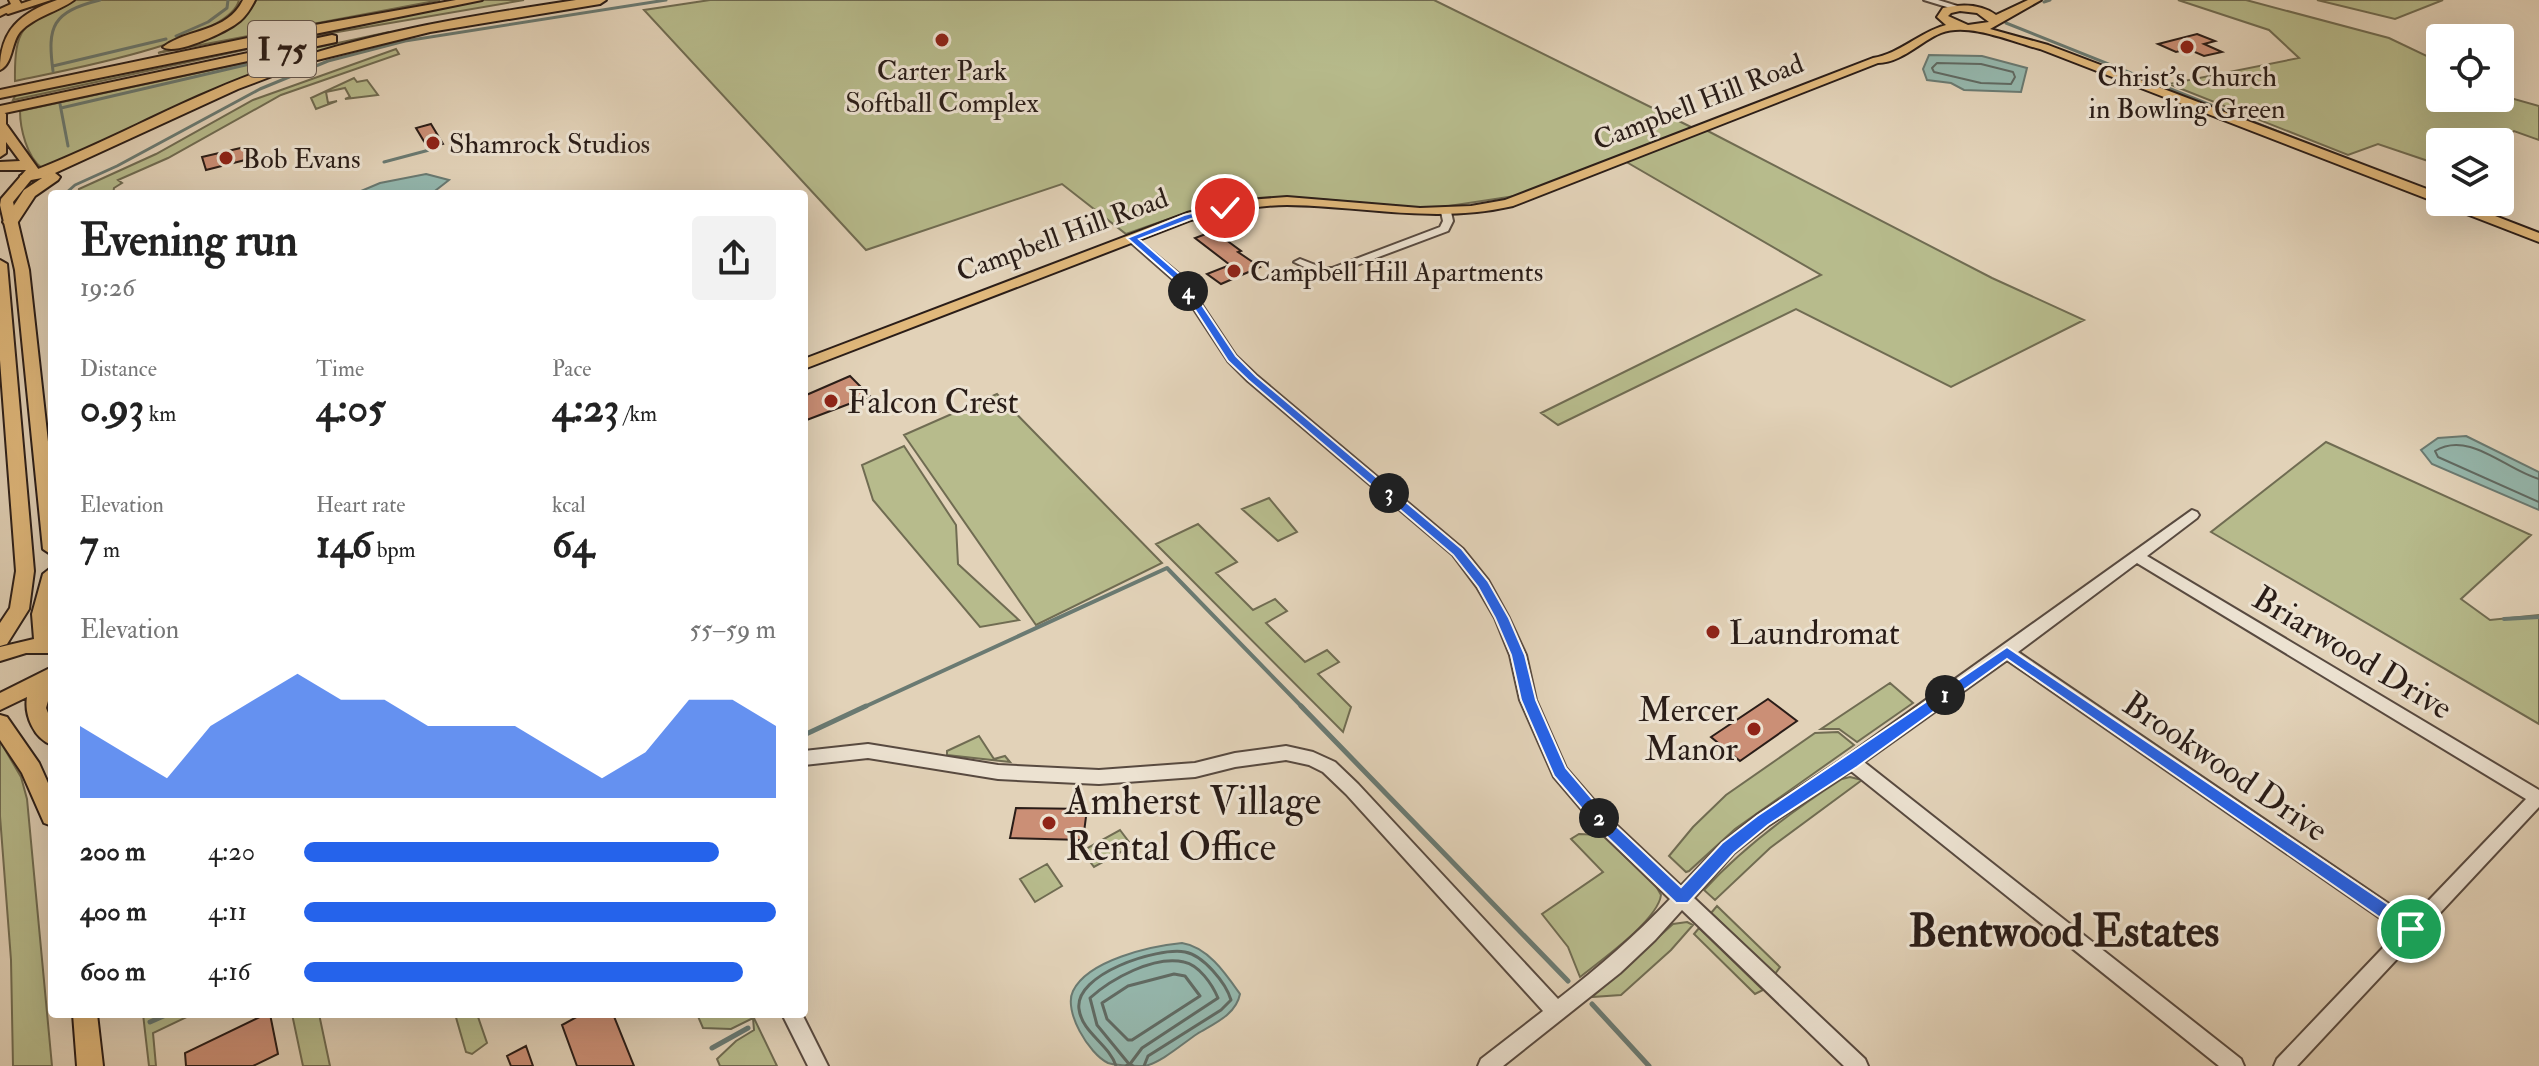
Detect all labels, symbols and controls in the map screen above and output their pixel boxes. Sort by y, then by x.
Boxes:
road number: I 75 [248,21,316,77]
map controls [2426,24,2514,216]
button: locate [2426,24,2514,112]
marker: Carter Park Softball Complex [933,31,951,49]
marker: Christ's Church in Bowling Green [2178,38,2196,56]
street label: Campbell Hill Road [1588,46,1809,159]
place label: Carter Park Softball Complex [845,54,1039,121]
place label: Christ's Church in Bowling Green [2088,60,2286,127]
place label: Shamrock Studios [449,127,650,162]
button: layers [2426,128,2514,216]
marker: Shamrock Studios [424,134,442,152]
place label: Bob Evans [242,142,361,177]
marker: Bob Evans [217,149,235,167]
pin [1191,174,1259,242]
street label: Campbell Hill Road [952,181,1173,290]
icon: check [1203,186,1247,230]
text: Evening run [80,214,298,269]
button: share [692,216,776,300]
place label: Campbell Hill Apartments [1250,255,1543,290]
marker: Campbell Hill Apartments [1225,262,1243,280]
pin: 4 [1168,271,1208,311]
text: 19:26 [80,272,135,304]
text: 4 [1182,277,1194,305]
text: Distance [80,355,157,383]
text: Time [316,355,364,383]
text: Pace [552,355,591,383]
place label: Falcon Crest [847,381,1019,424]
text: 0.93 [80,383,144,434]
text: 4:05 [316,383,386,434]
text: 4:23 [552,383,619,434]
marker: Falcon Crest [822,392,840,410]
text: km [144,400,176,428]
text: /km [619,400,657,428]
pin: 3 [1369,473,1409,513]
text: 3 [1385,479,1393,507]
text: Elevation [80,491,164,519]
text: Heart rate [316,491,406,519]
text: kcal [552,491,586,519]
text: 7 [80,519,98,570]
text: 146 [316,519,372,570]
text: 64 [552,519,594,570]
text: m [98,536,120,564]
text: bpm [372,536,416,564]
street label: Briarwood Drive [2244,577,2460,730]
place label: Laundromat [1729,612,1900,655]
text: Elevation [80,614,179,646]
text: 55–59 m [690,614,776,646]
marker: Laundromat [1704,623,1722,641]
pin: 1 [1925,675,1965,715]
text: 1 [1941,681,1949,709]
street label: Brookwood Drive [2114,683,2336,852]
place label: Mercer Manor [1638,689,1738,771]
marker: Mercer Manor [1745,720,1763,738]
place label: Amherst Village Rental Office [1064,776,1321,873]
pin: 2 [1579,798,1619,838]
text: 2 [1593,804,1605,832]
marker: Amherst Village Rental Office [1040,814,1058,832]
text: 200 m [80,836,145,868]
text: 4:20 [208,836,255,868]
pin [2377,895,2445,963]
text: 400 m [80,896,146,928]
text: 4:11 [208,896,247,928]
district label: Bentwood Estates [1909,905,2219,960]
icon: arrive [2389,907,2433,951]
text: 600 m [80,956,145,988]
text: 4:16 [208,956,251,988]

